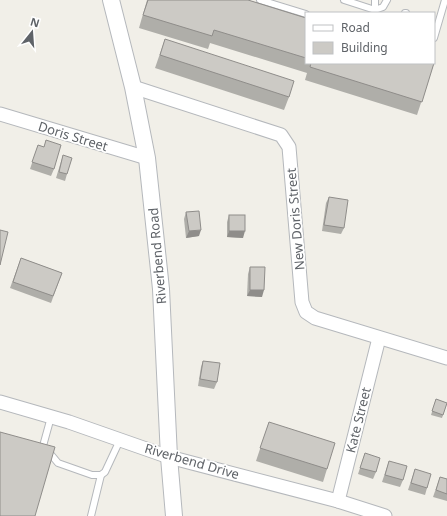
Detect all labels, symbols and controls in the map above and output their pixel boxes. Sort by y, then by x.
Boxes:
north arrow [12,12,52,52]
legend [305,12,435,64]
text: N [29,13,42,30]
text: Road [341,19,370,36]
text: Building [341,39,388,56]
street label: Doris Street [36,117,110,155]
street label: New Doris Street [282,167,308,271]
street label: Riverbend Road [144,207,170,305]
street label: Kate Street [341,385,375,455]
street label: Riverbend Drive [143,439,241,483]

